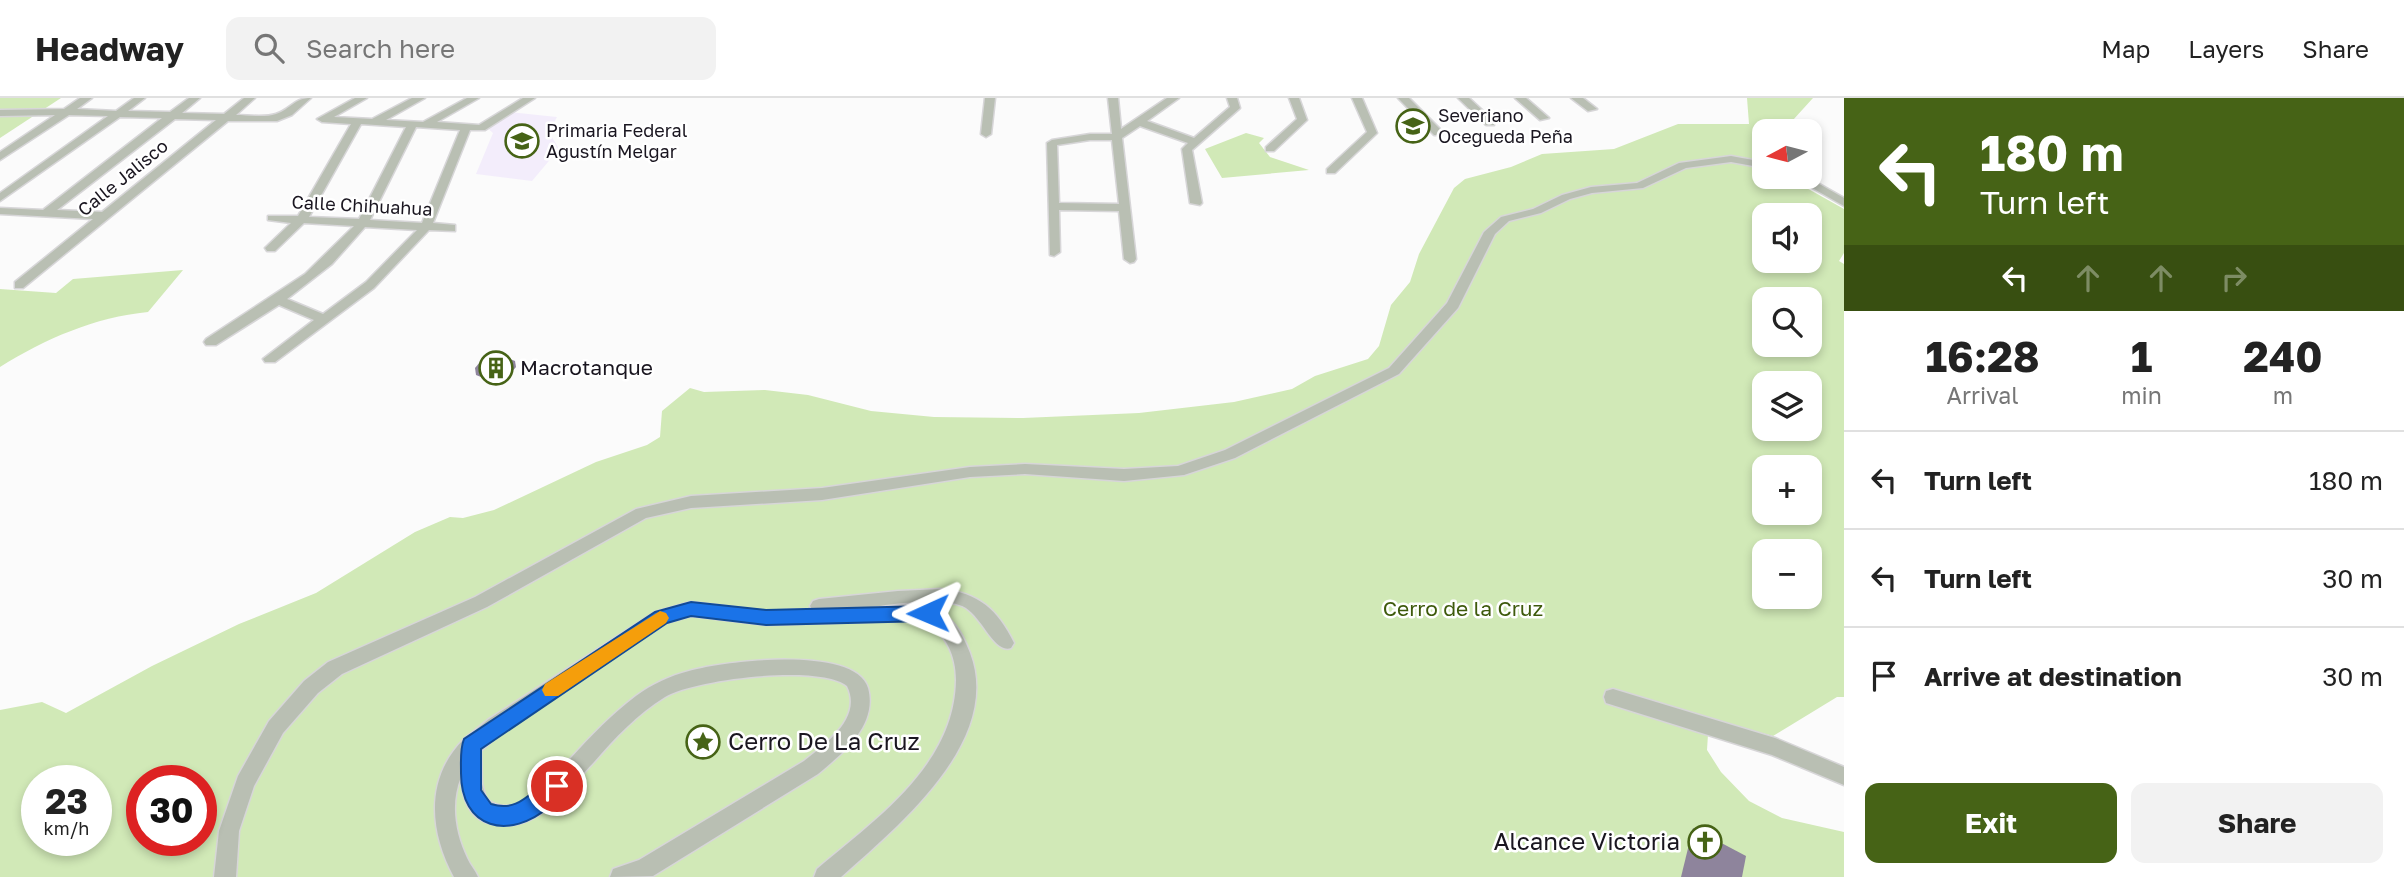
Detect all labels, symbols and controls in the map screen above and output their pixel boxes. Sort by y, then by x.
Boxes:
search box [226,17,716,80]
text: Headway [35,29,184,68]
icon: search [250,29,288,67]
text: Search here [306,33,455,64]
text: Map [2101,34,2150,63]
text: Layers [2188,34,2264,63]
text: Share [2302,34,2369,63]
place label: Severiano Ocegueda Peña [1438,104,1573,147]
school or university icon: Severiano Ocegueda Peña [1394,107,1432,145]
place label: Primaria Federal Agustín Melgar [546,119,688,162]
north arrow [1752,119,1822,189]
map controls [1752,119,1822,609]
school or university icon: Primaria Federal Agustín Melgar [503,122,541,160]
text: 180 m [1980,123,2124,182]
icon: left [1865,126,1956,217]
street label: Calle Jalisco [73,134,172,220]
text: Turn left [1980,183,2109,221]
street label: Calle Chihuahua [291,190,433,220]
button: sound [1752,203,1822,273]
icon: left [1996,259,2034,297]
icon: ahead [2069,259,2107,297]
icon: ahead [2142,259,2180,297]
icon: right [2215,259,2253,297]
button: search [1752,287,1822,357]
text: 16:28 [1925,331,2040,381]
text: 1 [2131,331,2152,381]
text: 240 [2243,331,2323,381]
building icon: Macrotanque [477,349,515,387]
place label: Macrotanque [520,354,653,380]
button: layers [1752,371,1822,441]
text: Arrival [1947,381,2019,409]
text: min [2121,381,2162,409]
text: m [2273,381,2293,409]
button: + [1752,455,1822,525]
icon: left [1865,461,1903,499]
text: Turn left [1924,465,2032,496]
text: 180 m [2309,465,2383,496]
button: − [1752,539,1822,609]
icon: left [1865,559,1903,597]
text: Turn left [1924,563,2032,594]
text: 30 m [2322,563,2383,594]
position arrow [891,576,965,650]
park label: Cerro de la Cruz [1383,595,1543,621]
icon: arrive [1865,657,1903,695]
text: Arrive at destination [1924,661,2182,692]
text: 30 m [2322,661,2383,692]
place icon: Cerro De La Cruz [684,723,722,761]
place label: Cerro De La Cruz [728,726,920,755]
pin [527,756,587,816]
speed limit sign: 30 [126,765,217,856]
icon: arrive [538,767,576,805]
text: 23 [45,780,88,822]
button: Exit [1865,783,2117,863]
button: Share [2131,783,2383,863]
text: km/h [44,817,89,839]
church icon: Alcance Victoria [1686,823,1724,861]
place label: Alcance Victoria [1494,826,1680,855]

